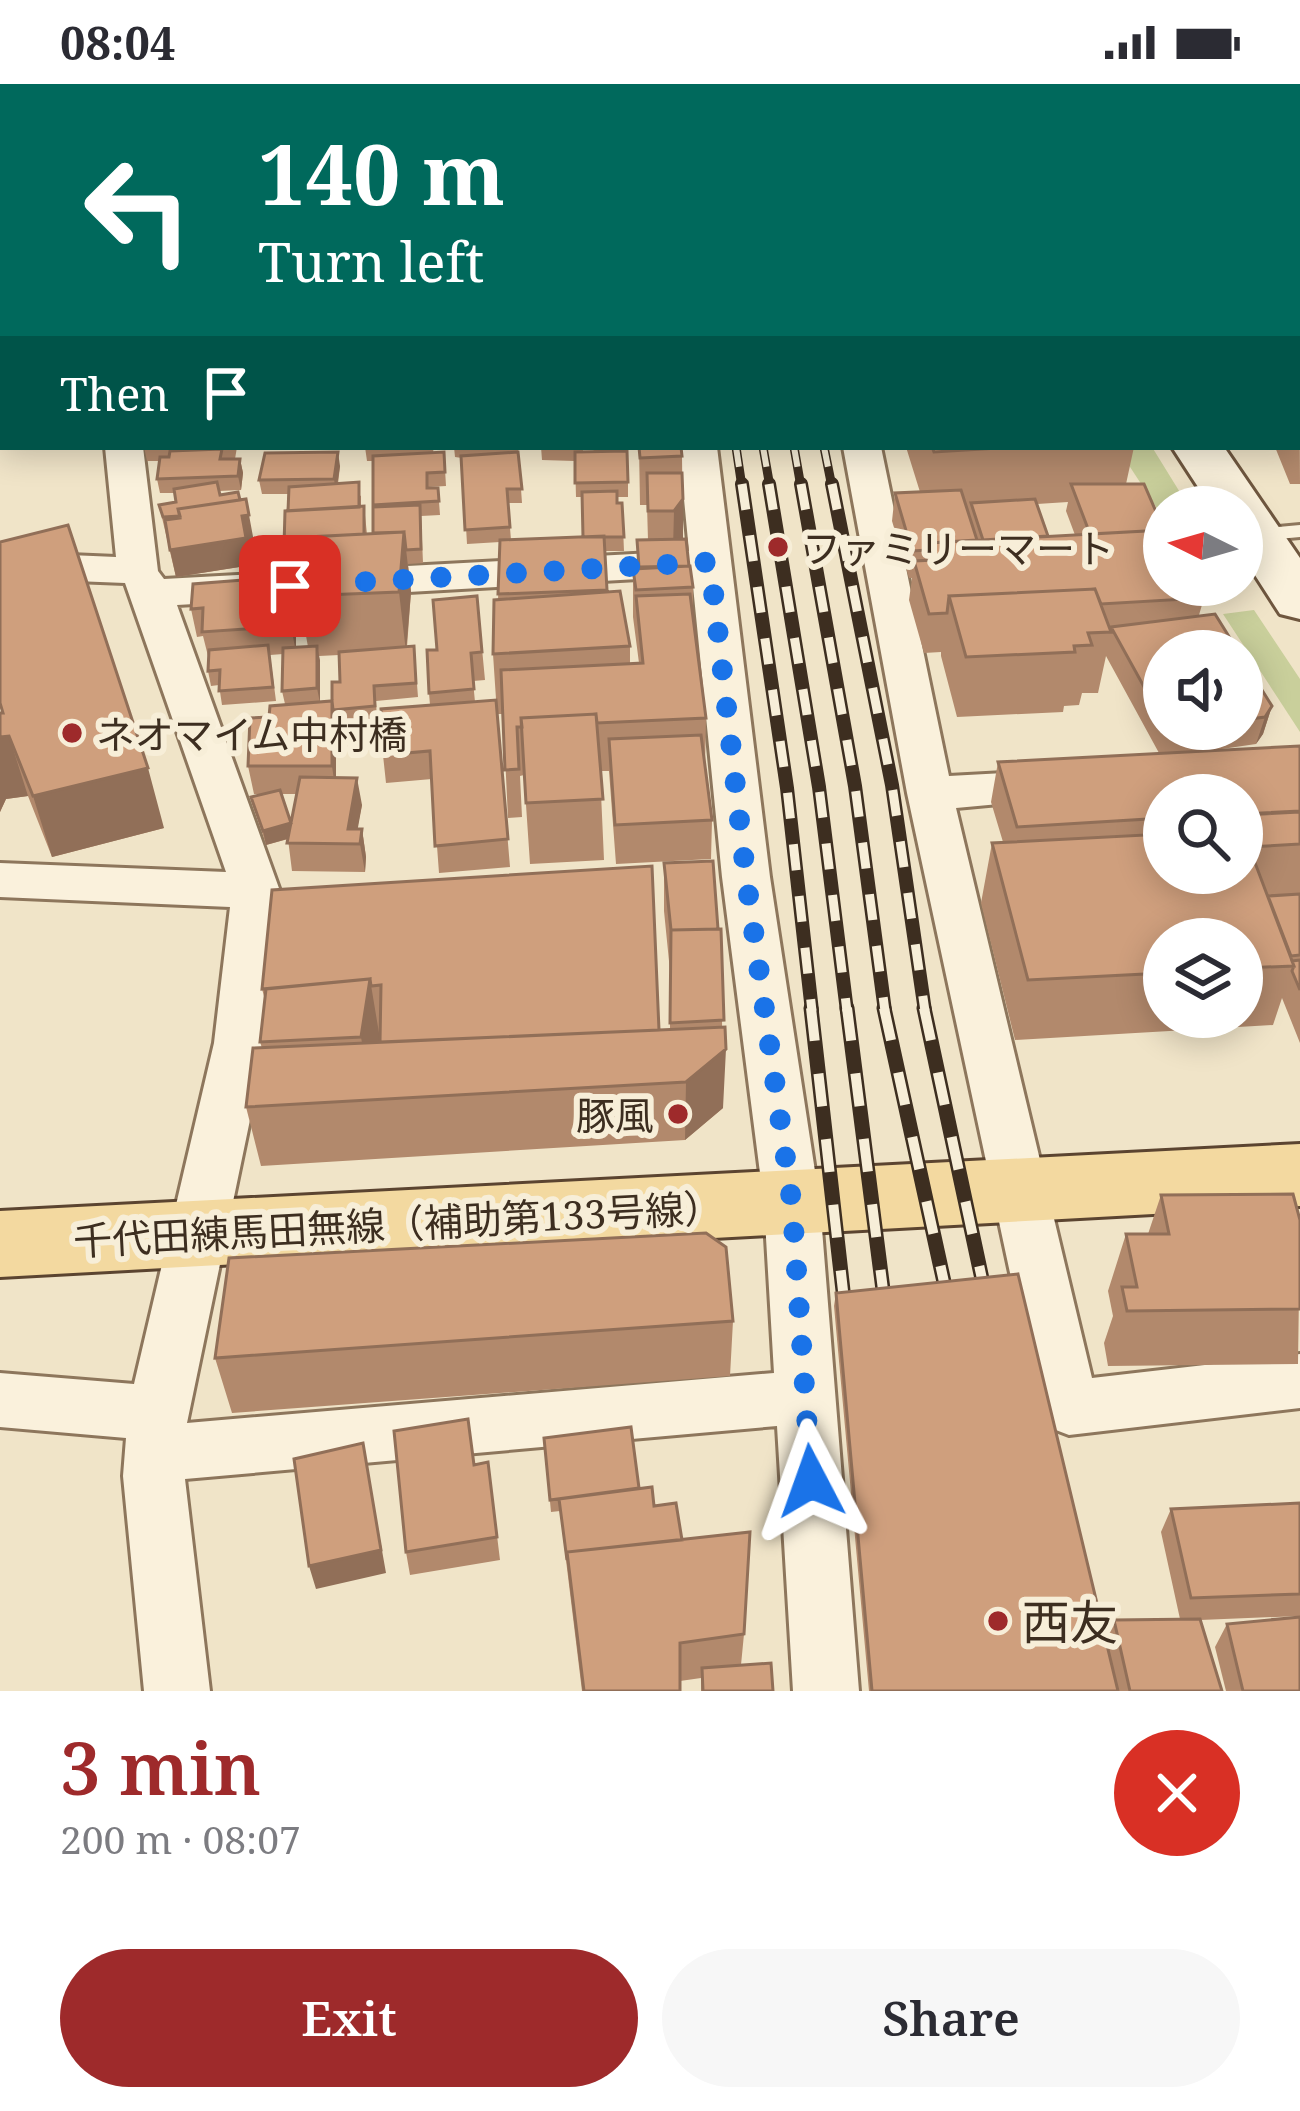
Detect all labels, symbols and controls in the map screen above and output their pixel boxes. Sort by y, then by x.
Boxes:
text: 08:04 [60,12,175,73]
text: 140 m [258,115,505,230]
icon: left [60,132,216,288]
text: Turn left [258,224,484,298]
icon: arrive [193,360,259,426]
text: Then [60,363,169,424]
north arrow [1143,486,1263,606]
map controls [1143,486,1263,1038]
place label: ファミリーマート [802,521,1114,574]
marker: ファミリーマート [765,534,791,560]
pin [239,535,341,637]
icon: arrive [257,553,323,619]
button: sound [1143,630,1263,750]
place label: ネオマイム中村橋 [96,707,407,760]
marker: ネオマイム中村橋 [59,720,85,746]
button: search [1143,774,1263,894]
button: layers [1143,918,1263,1038]
place label: 豚風 [576,1088,654,1141]
marker: 豚風 [665,1101,691,1127]
street label: 千代田練馬田無線（補助第133号線） [72,1180,724,1266]
position arrow [748,1418,874,1544]
place label: 西友 [1022,1589,1118,1654]
marker: 西友 [985,1608,1011,1634]
text: 3 min [60,1718,261,1816]
button: close [1114,1730,1240,1856]
text: 200 m · 08:07 [60,1812,301,1865]
button: Exit [60,1949,638,2087]
button: Share [662,1949,1240,2087]

